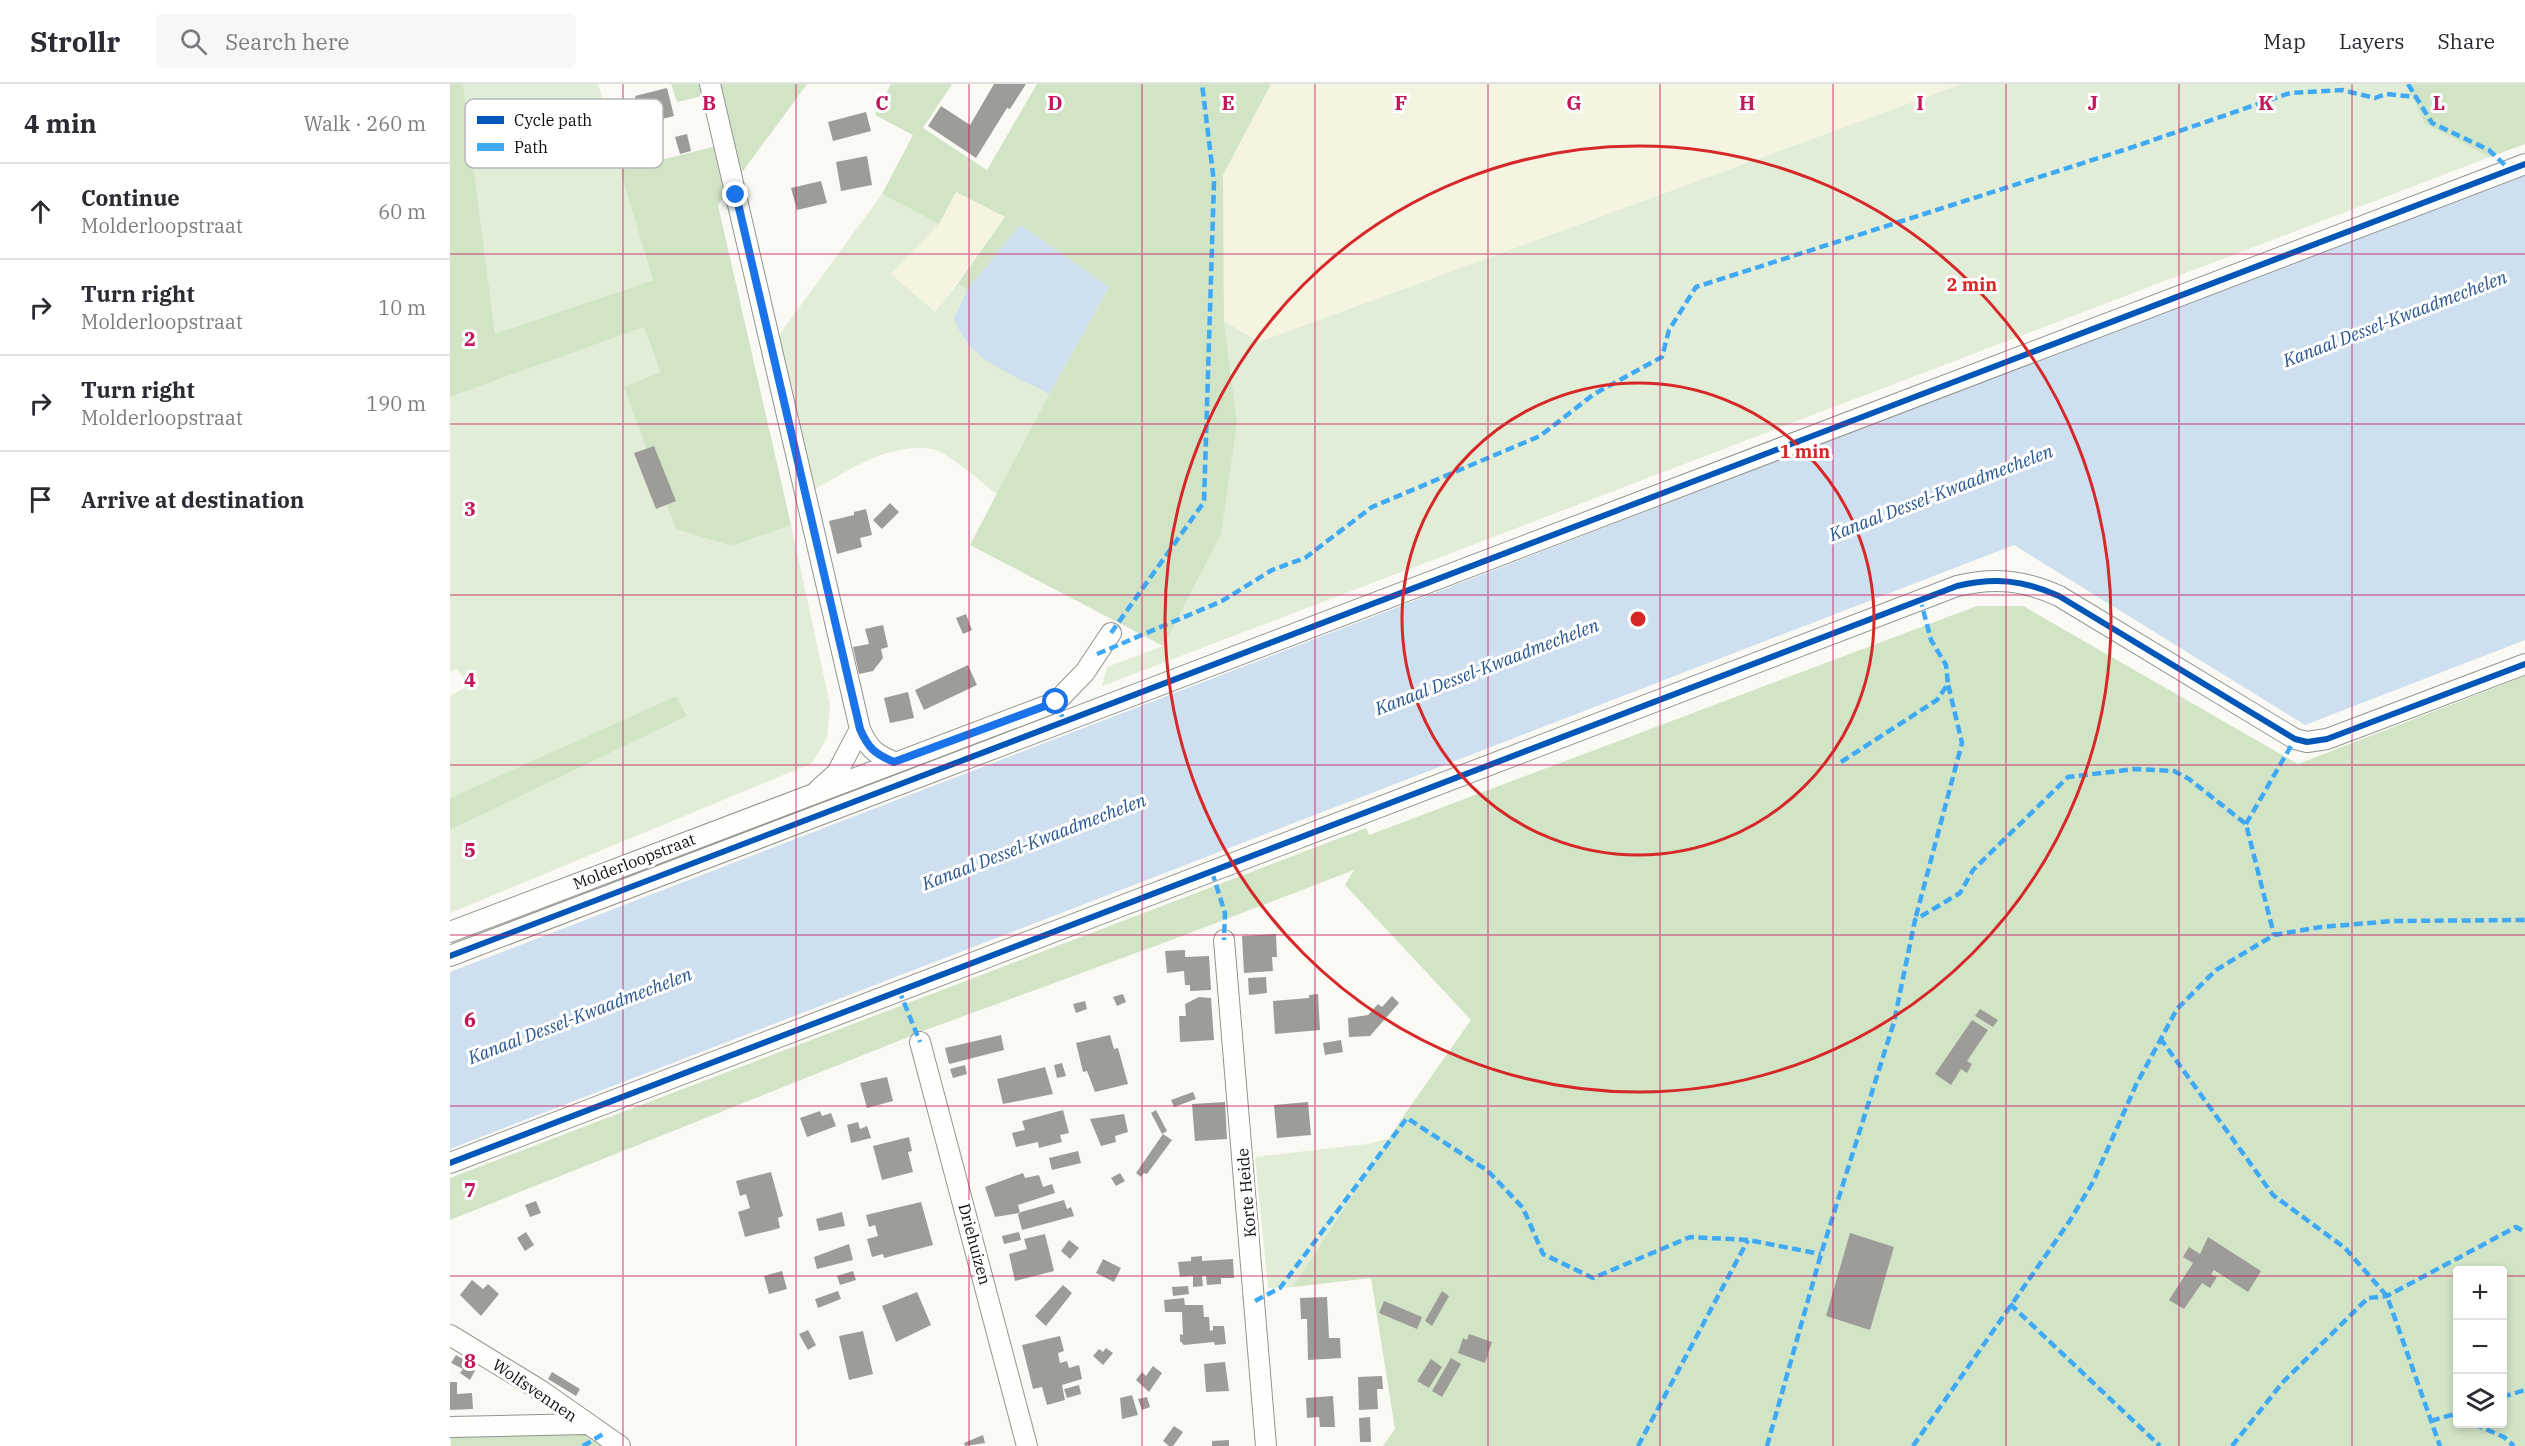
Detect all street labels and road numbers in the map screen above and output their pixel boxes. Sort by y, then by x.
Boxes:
street label: Molderloopstraat [570,828,698,894]
street label: Korte Heide [1232,1147,1260,1239]
street label: Driehuizen [955,1201,995,1287]
street label: Wolfsvennen [489,1354,581,1426]

